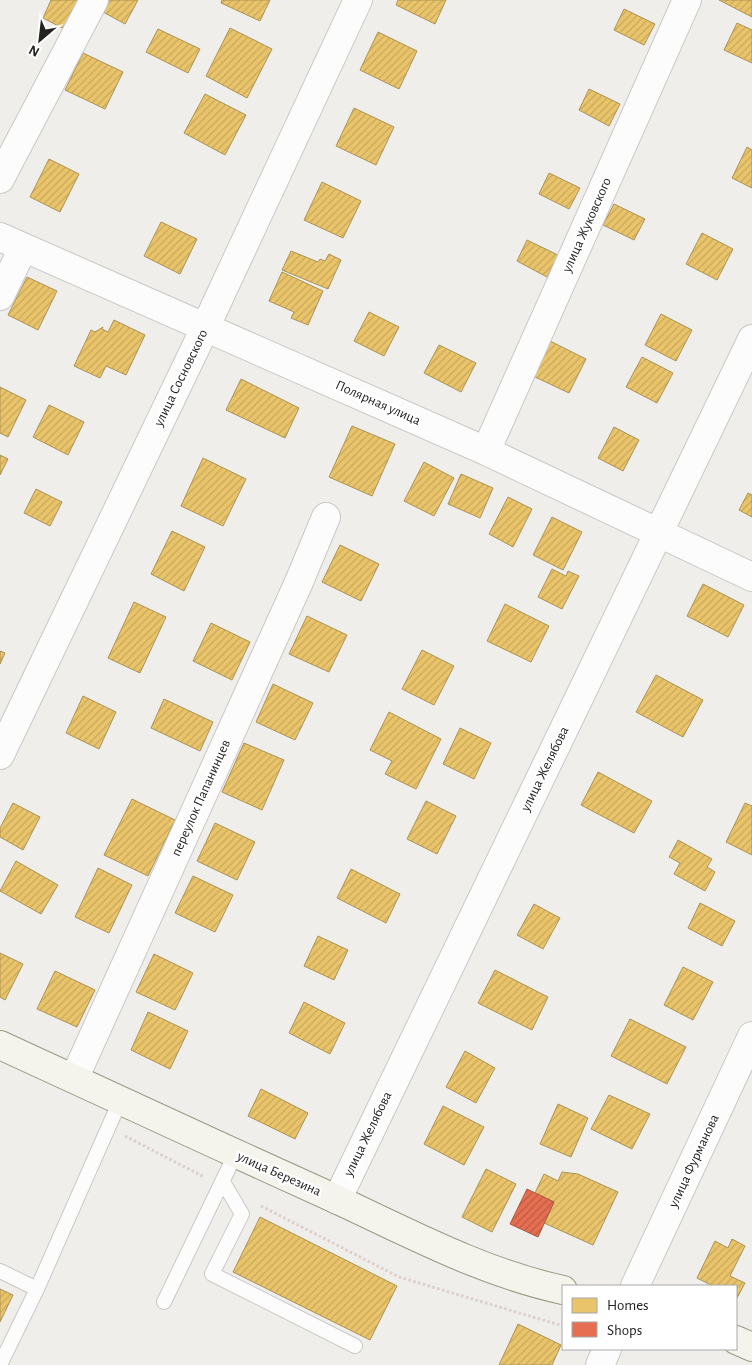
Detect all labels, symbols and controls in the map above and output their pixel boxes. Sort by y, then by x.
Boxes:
north arrow [15,15,65,65]
text: N [27,42,42,59]
street label: улица Жуковского [559,175,614,275]
street label: улица Сосновского [151,327,211,430]
street label: Полярная улица [333,378,423,428]
street label: улица Желябова [518,724,572,815]
street label: переулок Папанинцев [169,738,233,858]
street label: улица Желябова [341,1089,395,1180]
street label: улица Фурманова [666,1112,722,1211]
street label: улица Березина [234,1149,324,1199]
legend [562,1285,737,1350]
text: Homes [607,1298,649,1313]
text: Shops [607,1323,642,1338]

